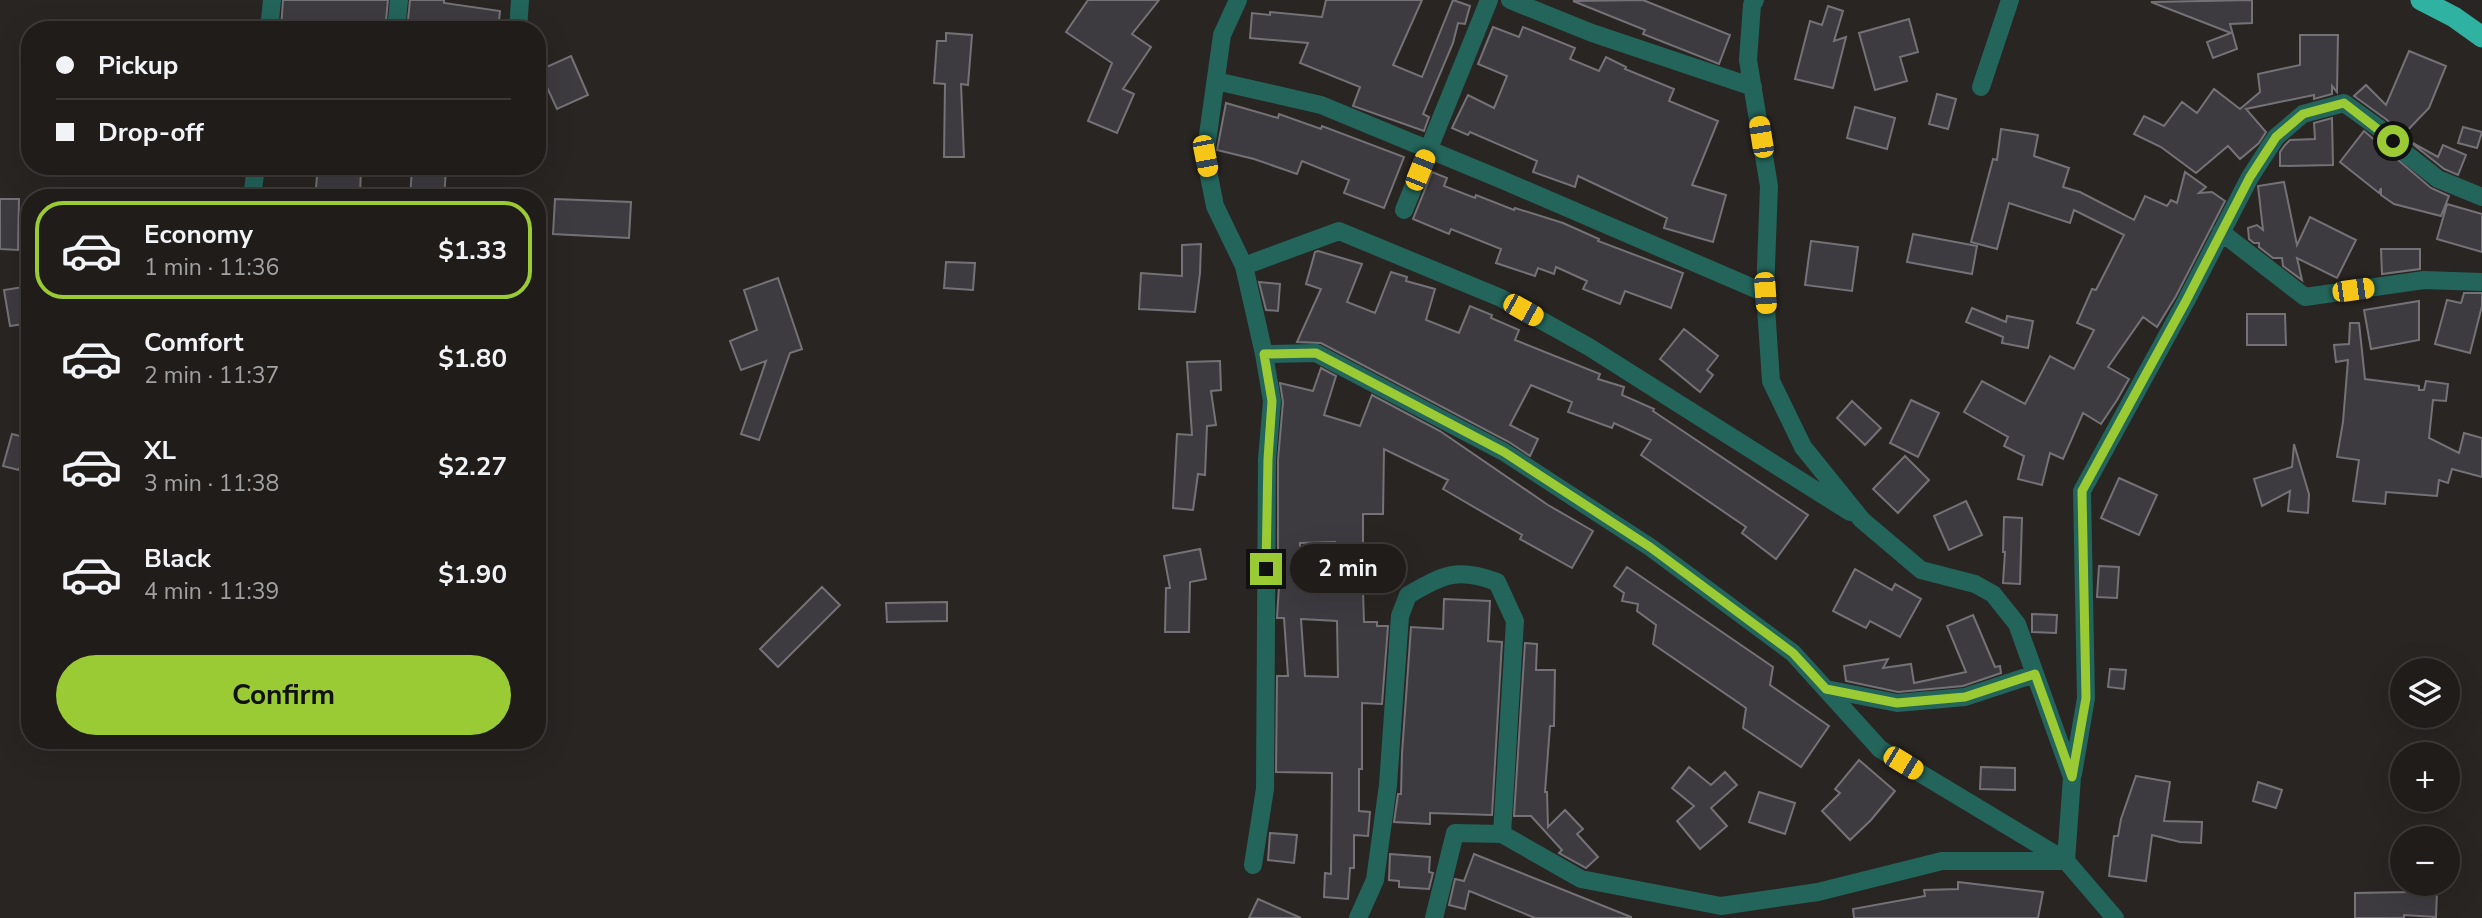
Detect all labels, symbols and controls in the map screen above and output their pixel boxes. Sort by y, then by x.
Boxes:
text: Pickup [98,48,178,83]
text: Drop-off [98,115,204,150]
car [1748,115,1775,159]
route start [2377,125,2409,157]
car [1191,133,1220,179]
car [1403,147,1438,193]
text: Economy [144,217,253,252]
icon: car [60,219,123,282]
text: $1.33 [438,233,507,268]
text: 1 min · 11:36 [144,252,279,283]
car [1754,271,1777,315]
car [2331,277,2376,303]
car [1500,291,1547,329]
text: Comfort [144,325,244,360]
icon: car [60,327,123,390]
text: $1.80 [438,341,507,376]
text: 2 min · 11:37 [144,360,279,391]
text: XL [144,433,176,468]
icon: car [60,435,123,498]
text: $2.27 [438,449,507,484]
text: 3 min · 11:38 [144,468,279,499]
text: Black [144,541,211,576]
icon: car [60,543,123,606]
callout: 2 min [1290,544,1406,594]
route end [1250,553,1282,585]
text: 2 min [1318,553,1378,584]
text: $1.90 [438,557,507,592]
text: 4 min · 11:39 [144,576,279,607]
button: Confirm [56,655,511,735]
map controls [2390,658,2460,896]
button: layers [2390,658,2460,728]
button: + [2390,742,2460,812]
car [1880,743,1927,783]
button: − [2390,826,2460,896]

